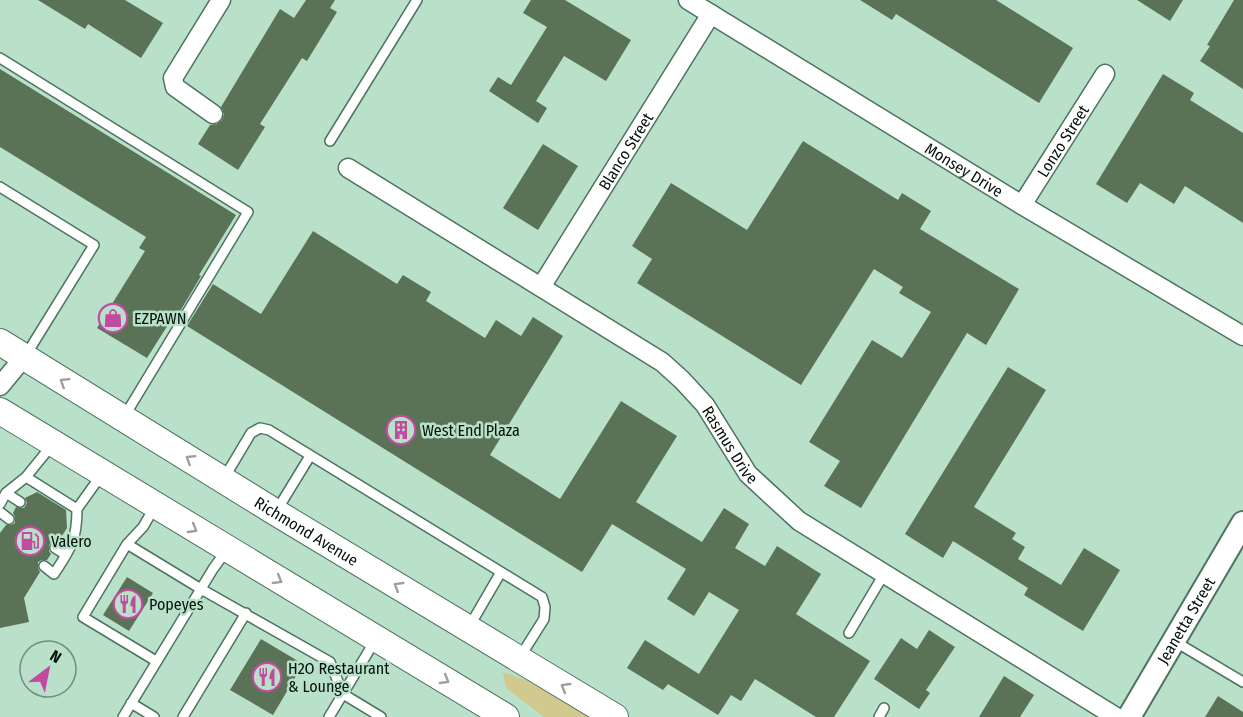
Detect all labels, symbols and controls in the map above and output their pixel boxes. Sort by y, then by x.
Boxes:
street label: Lonzo Street [1033,101,1093,180]
street label: Blanco Street [594,108,657,193]
street label: Monsey Drive [922,138,1007,201]
shop icon: EZPAWN [97,302,129,334]
place label: EZPAWN [134,309,186,328]
one-way arrow [60,377,70,389]
street label: Rasmus Drive [698,402,762,488]
building icon: West End Plaza [385,414,417,446]
place label: West End Plaza [422,421,520,440]
one-way arrow [185,455,196,466]
street label: Richmond Avenue [251,492,362,570]
one-way arrow [187,521,197,533]
fuel station icon: Valero [14,525,46,557]
place label: Valero [51,532,92,551]
one-way arrow [272,572,282,584]
street label: Jeanetta Street [1153,573,1219,667]
one-way arrow [394,582,404,594]
restaurant icon: Popeyes [112,588,144,620]
place label: Popeyes [149,595,204,614]
north arrow [18,639,78,699]
text: N [47,646,65,667]
place label: H2O Restaurant & Lounge [288,659,390,696]
restaurant icon: H2O Restaurant & Lounge [251,661,283,693]
one-way arrow [439,673,449,685]
one-way arrow [561,682,571,694]

